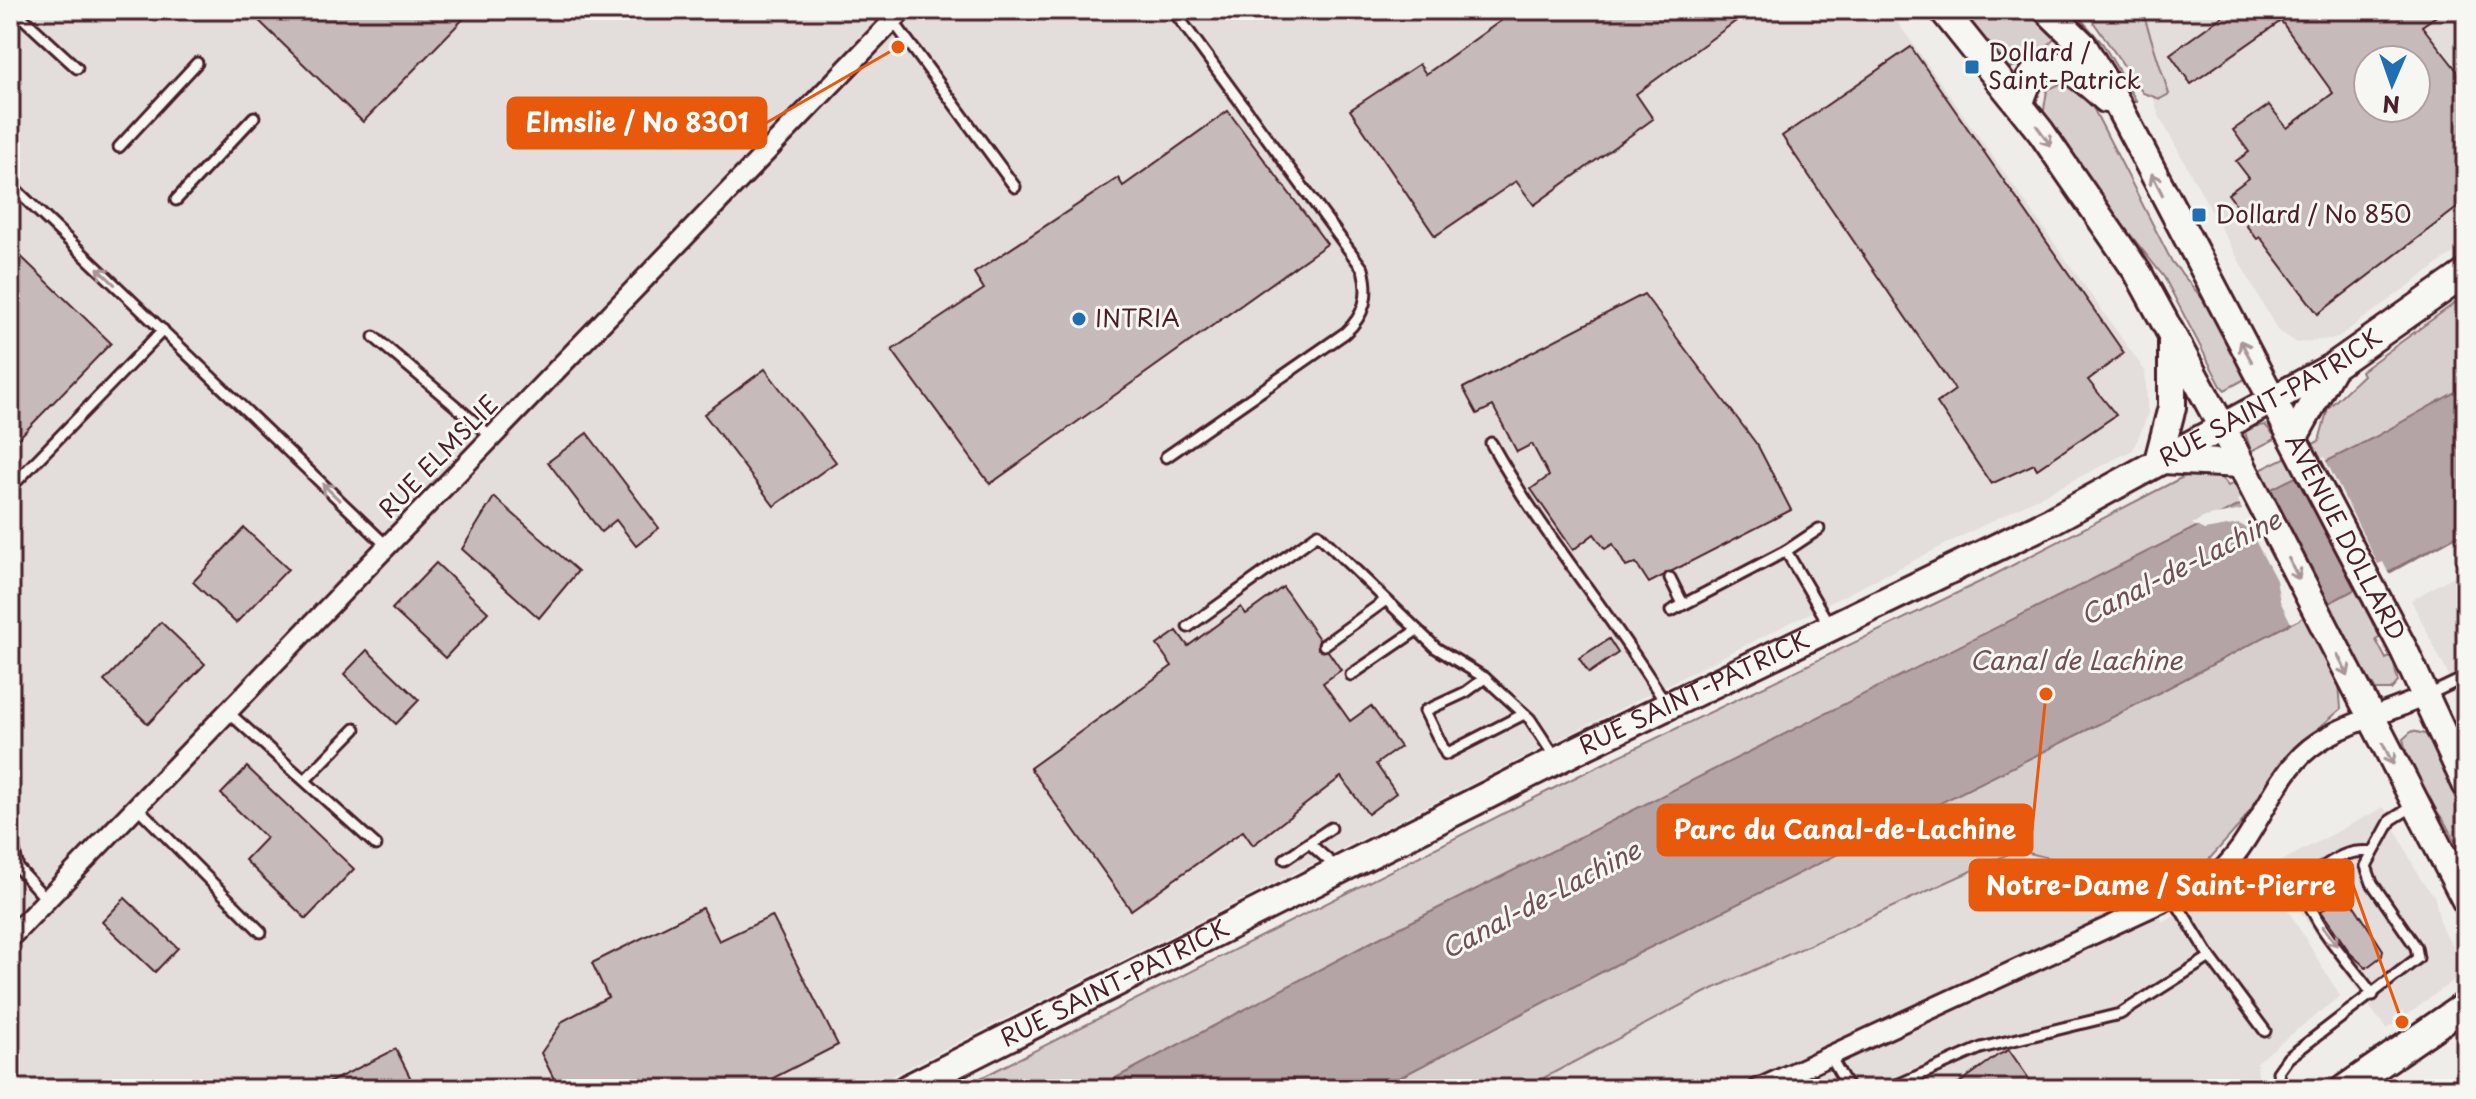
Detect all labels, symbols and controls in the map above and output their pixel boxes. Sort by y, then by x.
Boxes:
place label: Dollard / Saint-Patrick [1988,33,2141,97]
north arrow [2352,44,2432,124]
marker: Dollard / Saint-Patrick [1963,58,1981,76]
text: N [2382,89,2401,122]
callout: Elmslie / No 8301 [508,98,766,148]
text: Elmslie / No 8301 [526,102,749,141]
one-way arrow [2036,125,2053,146]
one-way arrow [2148,172,2164,196]
place label: Dollard / No 850 [2215,195,2412,231]
marker: Dollard / No 850 [2190,206,2208,224]
one-way arrow [96,266,116,285]
place label: INTRIA [1095,299,1180,335]
marker: INTRIA [1070,310,1088,328]
street label: RUE SAINT-PATRICK [2152,318,2388,475]
one-way arrow [2238,340,2254,363]
street label: RUE ELMSLIE [369,386,506,525]
street label: AVENUE DOLLARD [2278,427,2416,646]
one-way arrow [321,483,341,502]
water label: Canal-de-Lachine [2073,498,2289,634]
one-way arrow [2287,556,2302,580]
street label: RUE SAINT-PATRICK [1572,620,1815,762]
water label: Canal de Lachine [1969,640,2184,679]
one-way arrow [2336,653,2352,677]
one-way arrow [2381,741,2396,765]
callout: Parc du Canal-de-Lachine [1658,805,2032,855]
text: Parc du Canal-de-Lachine [1674,809,2017,848]
water label: Canal-de-Lachine [1434,829,1648,968]
callout: Notre-Dame / Saint-Pierre [1970,860,2353,910]
text: Notre-Dame / Saint-Pierre [1986,865,2336,904]
street label: RUE SAINT-PATRICK [993,909,1235,1055]
one-way arrow [2321,925,2338,946]

